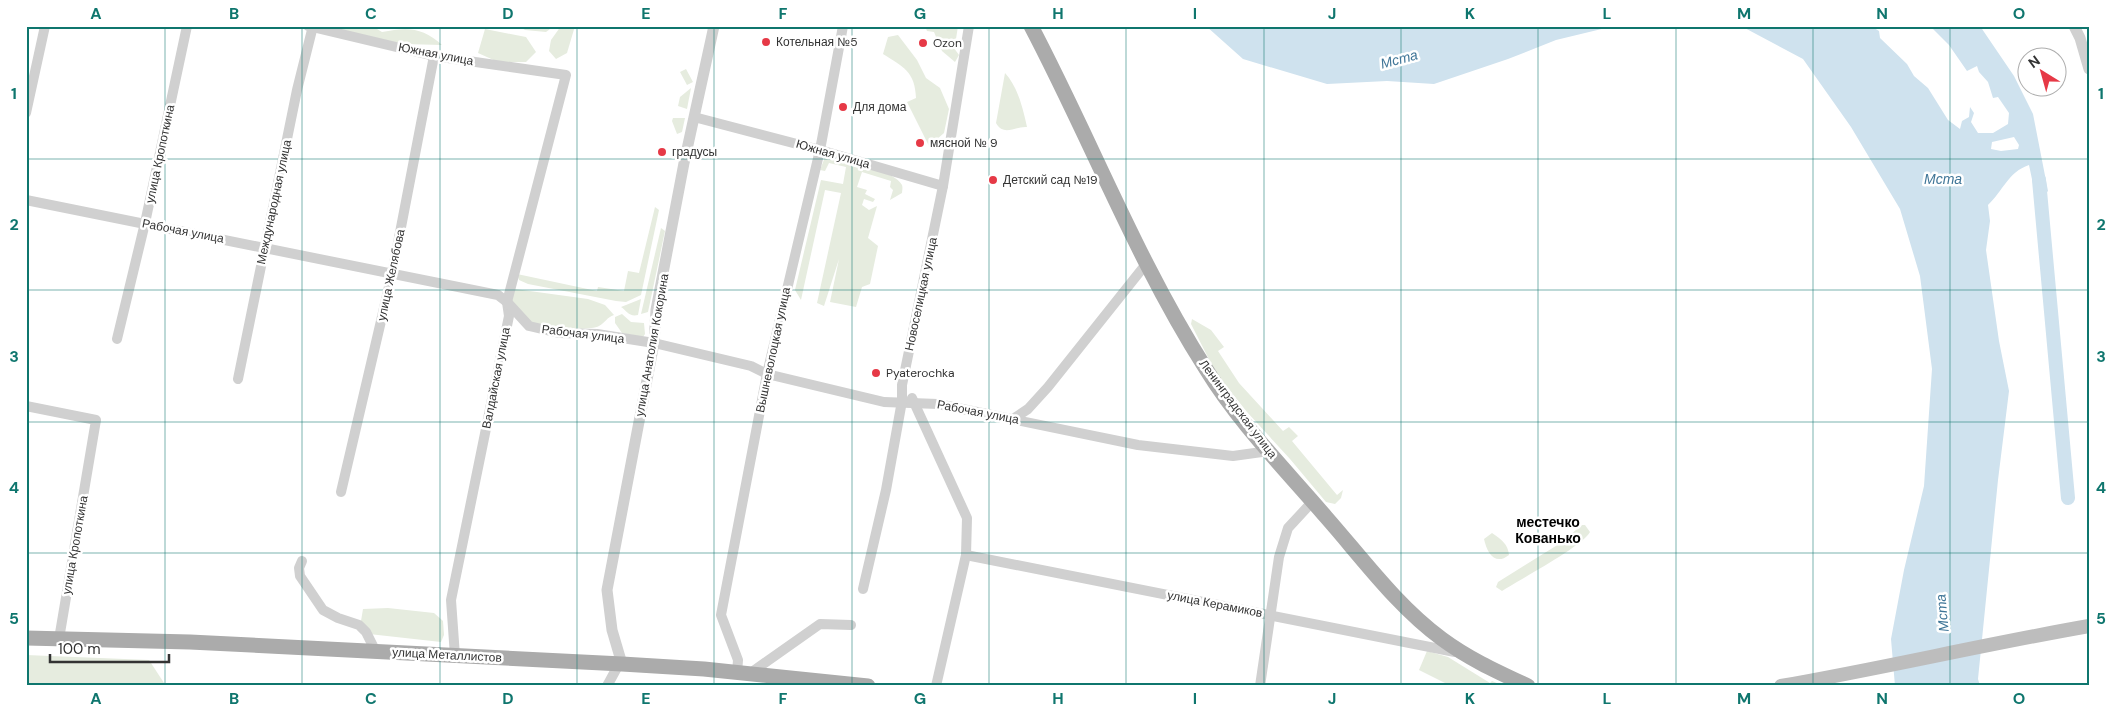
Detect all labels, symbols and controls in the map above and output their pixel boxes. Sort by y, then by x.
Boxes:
text: A [90,3,102,24]
text: B [229,3,239,24]
text: C [365,3,377,24]
text: D [502,3,514,24]
text: E [641,3,651,24]
text: F [779,3,788,24]
text: G [914,3,926,24]
text: H [1052,3,1064,24]
text: I [1193,3,1197,24]
text: J [1328,3,1336,24]
text: K [1465,3,1476,24]
text: L [1603,3,1612,24]
text: M [1737,3,1751,24]
text: N [1876,3,1888,24]
text: O [2013,3,2025,24]
place label: Котельная №5 [776,34,857,50]
place label: Ozon [933,35,962,51]
marker: Котельная №5 [760,36,772,48]
marker: Ozon [917,37,929,49]
street label: Южная улица [397,39,475,69]
water label: Мста [1378,45,1420,73]
north arrow [2018,48,2068,98]
text: N [2025,51,2044,72]
text: 1 [11,83,17,104]
text: 1 [2098,83,2104,104]
place label: Для дома [853,99,907,115]
marker: Для дома [837,101,849,113]
street label: улица Кропоткина [142,103,178,205]
place label: мясной № 9 [930,135,998,151]
street label: Южная улица [794,136,872,172]
marker: мясной № 9 [914,137,926,149]
street label: Международная улица [253,138,295,266]
place label: градусы [672,144,717,160]
marker: градусы [656,146,668,158]
water label: Мста [1924,170,1962,188]
place label: Детский сад №19 [1003,172,1098,188]
marker: Детский сад №19 [987,174,999,186]
text: 2 [9,214,19,235]
text: 2 [2096,214,2106,235]
street label: Рабочая улица [141,215,226,247]
street label: улица Желябова [373,227,409,322]
street label: Новоселицкая улица [901,235,941,352]
street label: улица Анатолия Кокорина [632,272,673,418]
street label: Вышневолоцкая улица [752,286,794,414]
street label: Рабочая улица [541,321,626,347]
street label: Валдайская улица [478,326,514,430]
text: 3 [9,346,19,367]
text: 3 [2096,346,2106,367]
street label: Ленинградская улица [1195,356,1281,462]
place label: Pyaterochka [886,365,955,381]
marker: Pyaterochka [870,367,882,379]
street label: Рабочая улица [936,396,1021,428]
text: 4 [9,477,19,498]
text: 4 [2096,477,2106,498]
street label: улица Кропоткина [58,494,92,596]
district label: местечко Кованько [1515,513,1581,547]
street label: улица Керамиков [1166,587,1264,621]
water label: Мста [1931,593,1953,633]
text: 5 [9,608,19,629]
text: 5 [2096,608,2106,629]
scale bar [50,632,169,664]
text: 100 m [58,639,101,659]
street label: улица Металлистов [392,644,502,666]
text: A [90,688,102,709]
text: B [229,688,239,709]
text: C [365,688,377,709]
text: D [502,688,514,709]
text: E [641,688,651,709]
text: F [779,688,788,709]
text: G [914,688,926,709]
text: H [1052,688,1064,709]
text: I [1193,688,1197,709]
text: J [1328,688,1336,709]
text: K [1465,688,1476,709]
text: L [1603,688,1612,709]
text: M [1737,688,1751,709]
text: N [1876,688,1888,709]
text: O [2013,688,2025,709]

